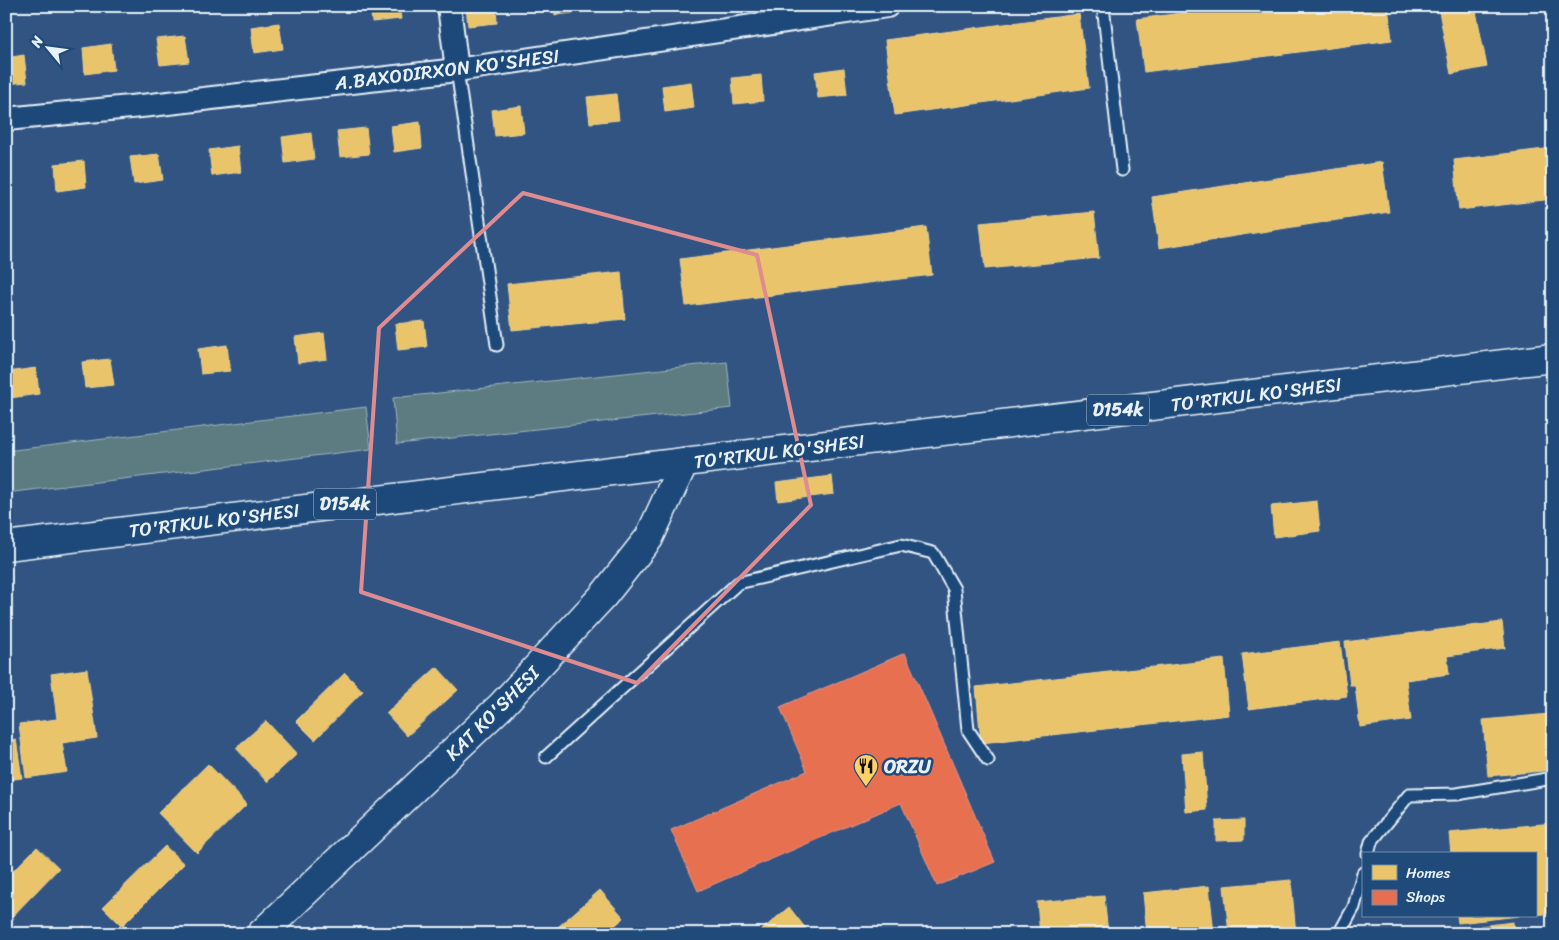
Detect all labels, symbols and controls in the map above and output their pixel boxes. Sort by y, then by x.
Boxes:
north arrow [22,22,72,72]
text: N [23,31,50,53]
street label: A.BAXODIRXON KO'SHESI [332,39,561,100]
street label: TO'RTKUL KO'SHESI [1169,368,1343,421]
road number: D154k [1087,394,1149,426]
street label: TO'RTKUL KO'SHESI [692,425,866,478]
road number: D154k [314,488,376,520]
street label: TO'RTKUL KO'SHESI [127,494,301,547]
street label: KAT KO'SHESI [437,657,549,769]
place label: ORZU [884,750,932,783]
restaurant icon: ORZU [853,753,879,787]
legend [1362,852,1536,918]
text: Homes [1406,860,1450,886]
text: Shops [1406,884,1446,910]

